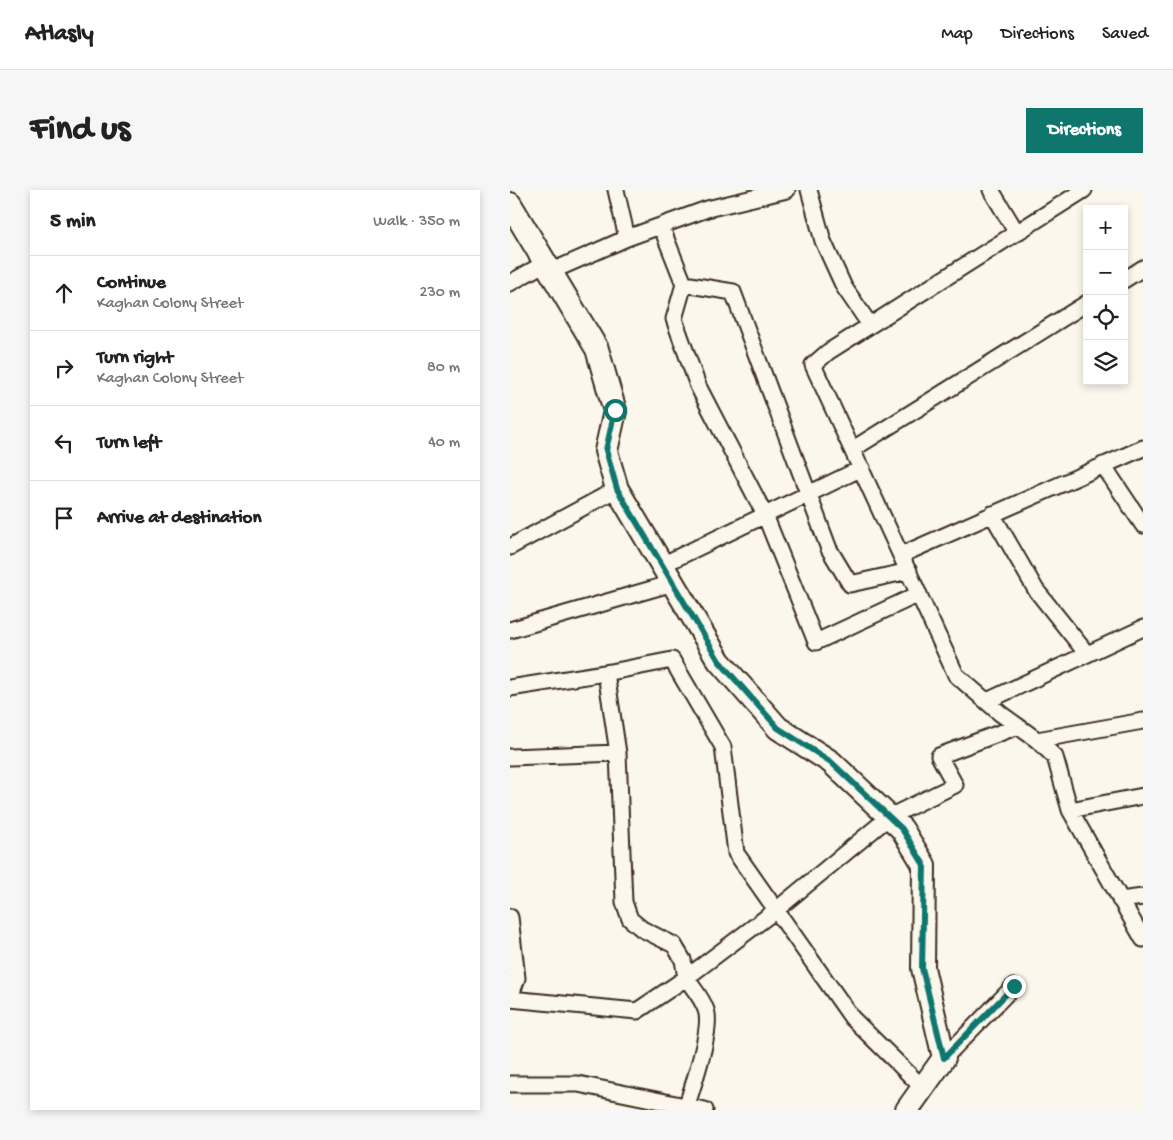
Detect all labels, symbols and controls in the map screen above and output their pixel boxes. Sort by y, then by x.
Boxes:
text: Atlasly [25,20,94,49]
text: Map [941,24,973,45]
text: Directions [1001,24,1074,45]
text: Saved [1102,24,1148,45]
button: Directions [1026,108,1143,153]
text: Find us [30,110,130,151]
map controls [1083,205,1128,385]
button: + [1083,205,1128,250]
text: 5 min [50,210,95,235]
text: Walk · 350 m [373,213,460,232]
button: − [1083,250,1128,295]
text: Continue [97,272,166,295]
icon: ahead [50,279,78,307]
text: 230 m [420,284,460,303]
text: Kaghan Colony Street [97,295,243,314]
button: locate [1083,295,1128,340]
button: layers [1083,340,1128,385]
text: Turn right [97,347,173,370]
icon: right [50,354,78,382]
text: 80 m [427,359,460,378]
text: Kaghan Colony Street [97,370,243,389]
route start [604,399,627,422]
icon: left [50,429,78,457]
text: Turn left [97,432,161,455]
text: 40 m [428,434,460,453]
icon: arrive [50,504,78,532]
text: Arrive at destination [97,507,261,530]
route end [1003,975,1026,998]

